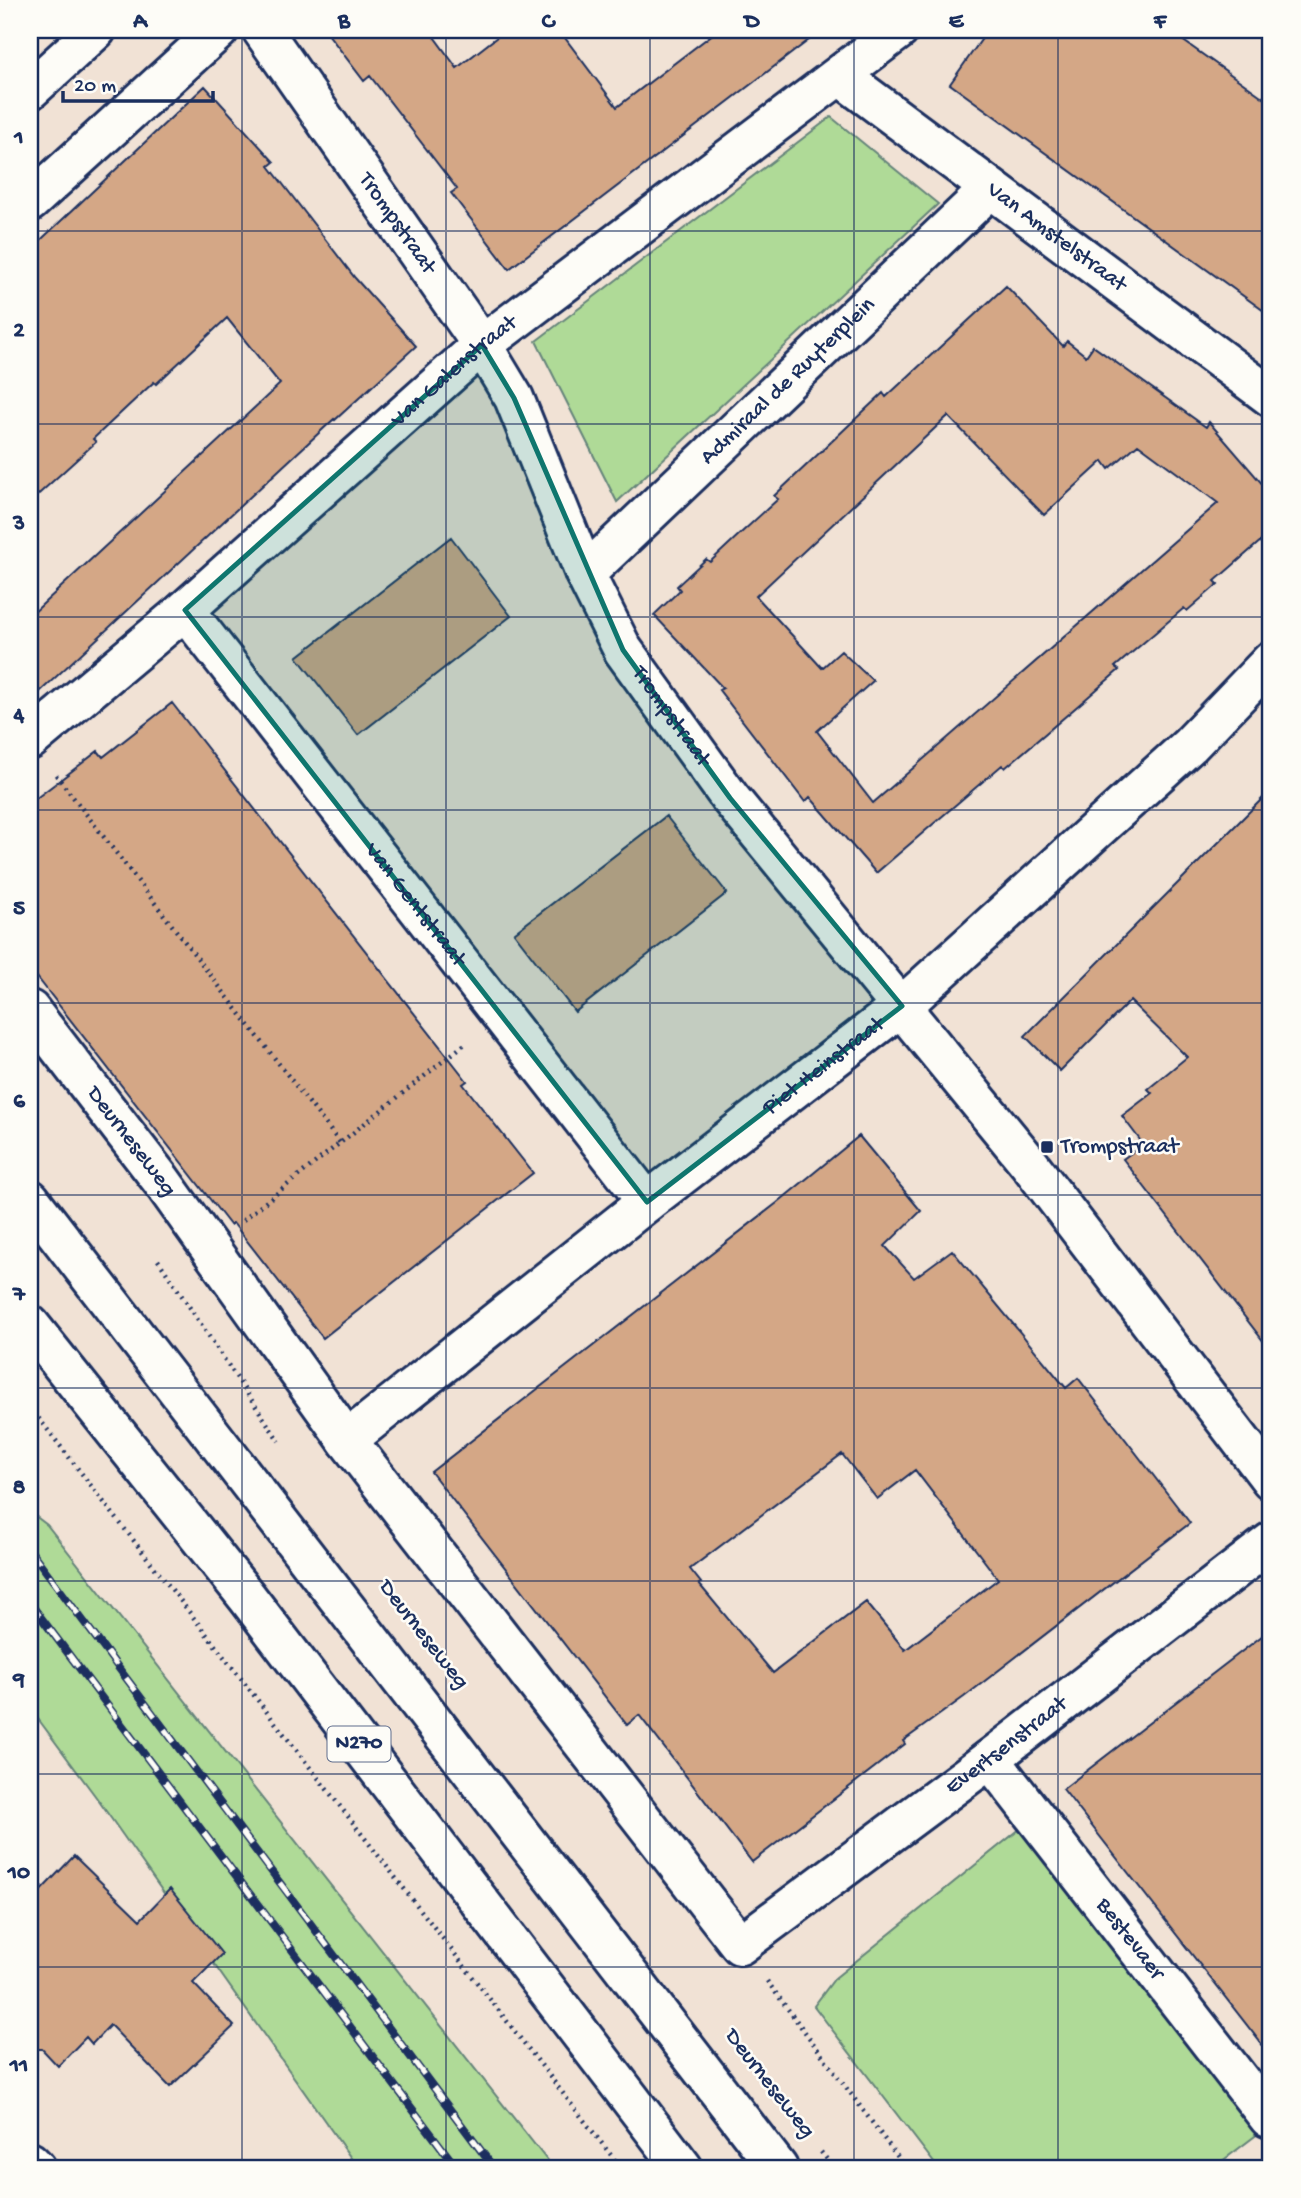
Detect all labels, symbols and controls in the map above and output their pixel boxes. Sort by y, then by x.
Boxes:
text: A [132,9,148,36]
text: B [337,9,351,36]
text: C [542,9,557,36]
text: D [743,9,761,36]
text: E [949,9,965,36]
text: F [1153,9,1168,36]
scale bar [63,60,214,104]
text: 20 m [74,75,116,100]
text: 1 [13,125,24,152]
street label: Trompstraat [351,166,443,281]
street label: Van Amstelstraat [980,176,1133,299]
street label: Admiraal de Ruyterplein [695,292,881,471]
street label: Van Galenstraat [385,309,524,434]
text: 2 [13,318,25,345]
text: 3 [12,511,25,538]
street label: Trompstraat [625,659,717,773]
text: 4 [13,703,25,730]
street label: Van Gentstraat [358,837,473,973]
text: 5 [13,896,25,923]
street label: Piet Heinstraat [757,1010,891,1122]
street label: Deurneseweg [79,1079,182,1202]
text: 6 [13,1089,26,1116]
place label: Trompstraat [1059,1134,1180,1161]
marker: Trompstraat [1039,1139,1055,1155]
text: 7 [12,1282,26,1309]
text: 8 [13,1475,26,1502]
street label: Deurneseweg [371,1573,474,1695]
text: 9 [12,1667,25,1694]
street label: Evertsenstraat [940,1690,1074,1801]
road number: N270 [328,1726,390,1762]
text: 10 [7,1860,30,1887]
street label: Bestevaer [1089,1892,1171,1987]
street label: Deurneseweg [717,2022,820,2144]
text: 11 [9,2053,28,2080]

